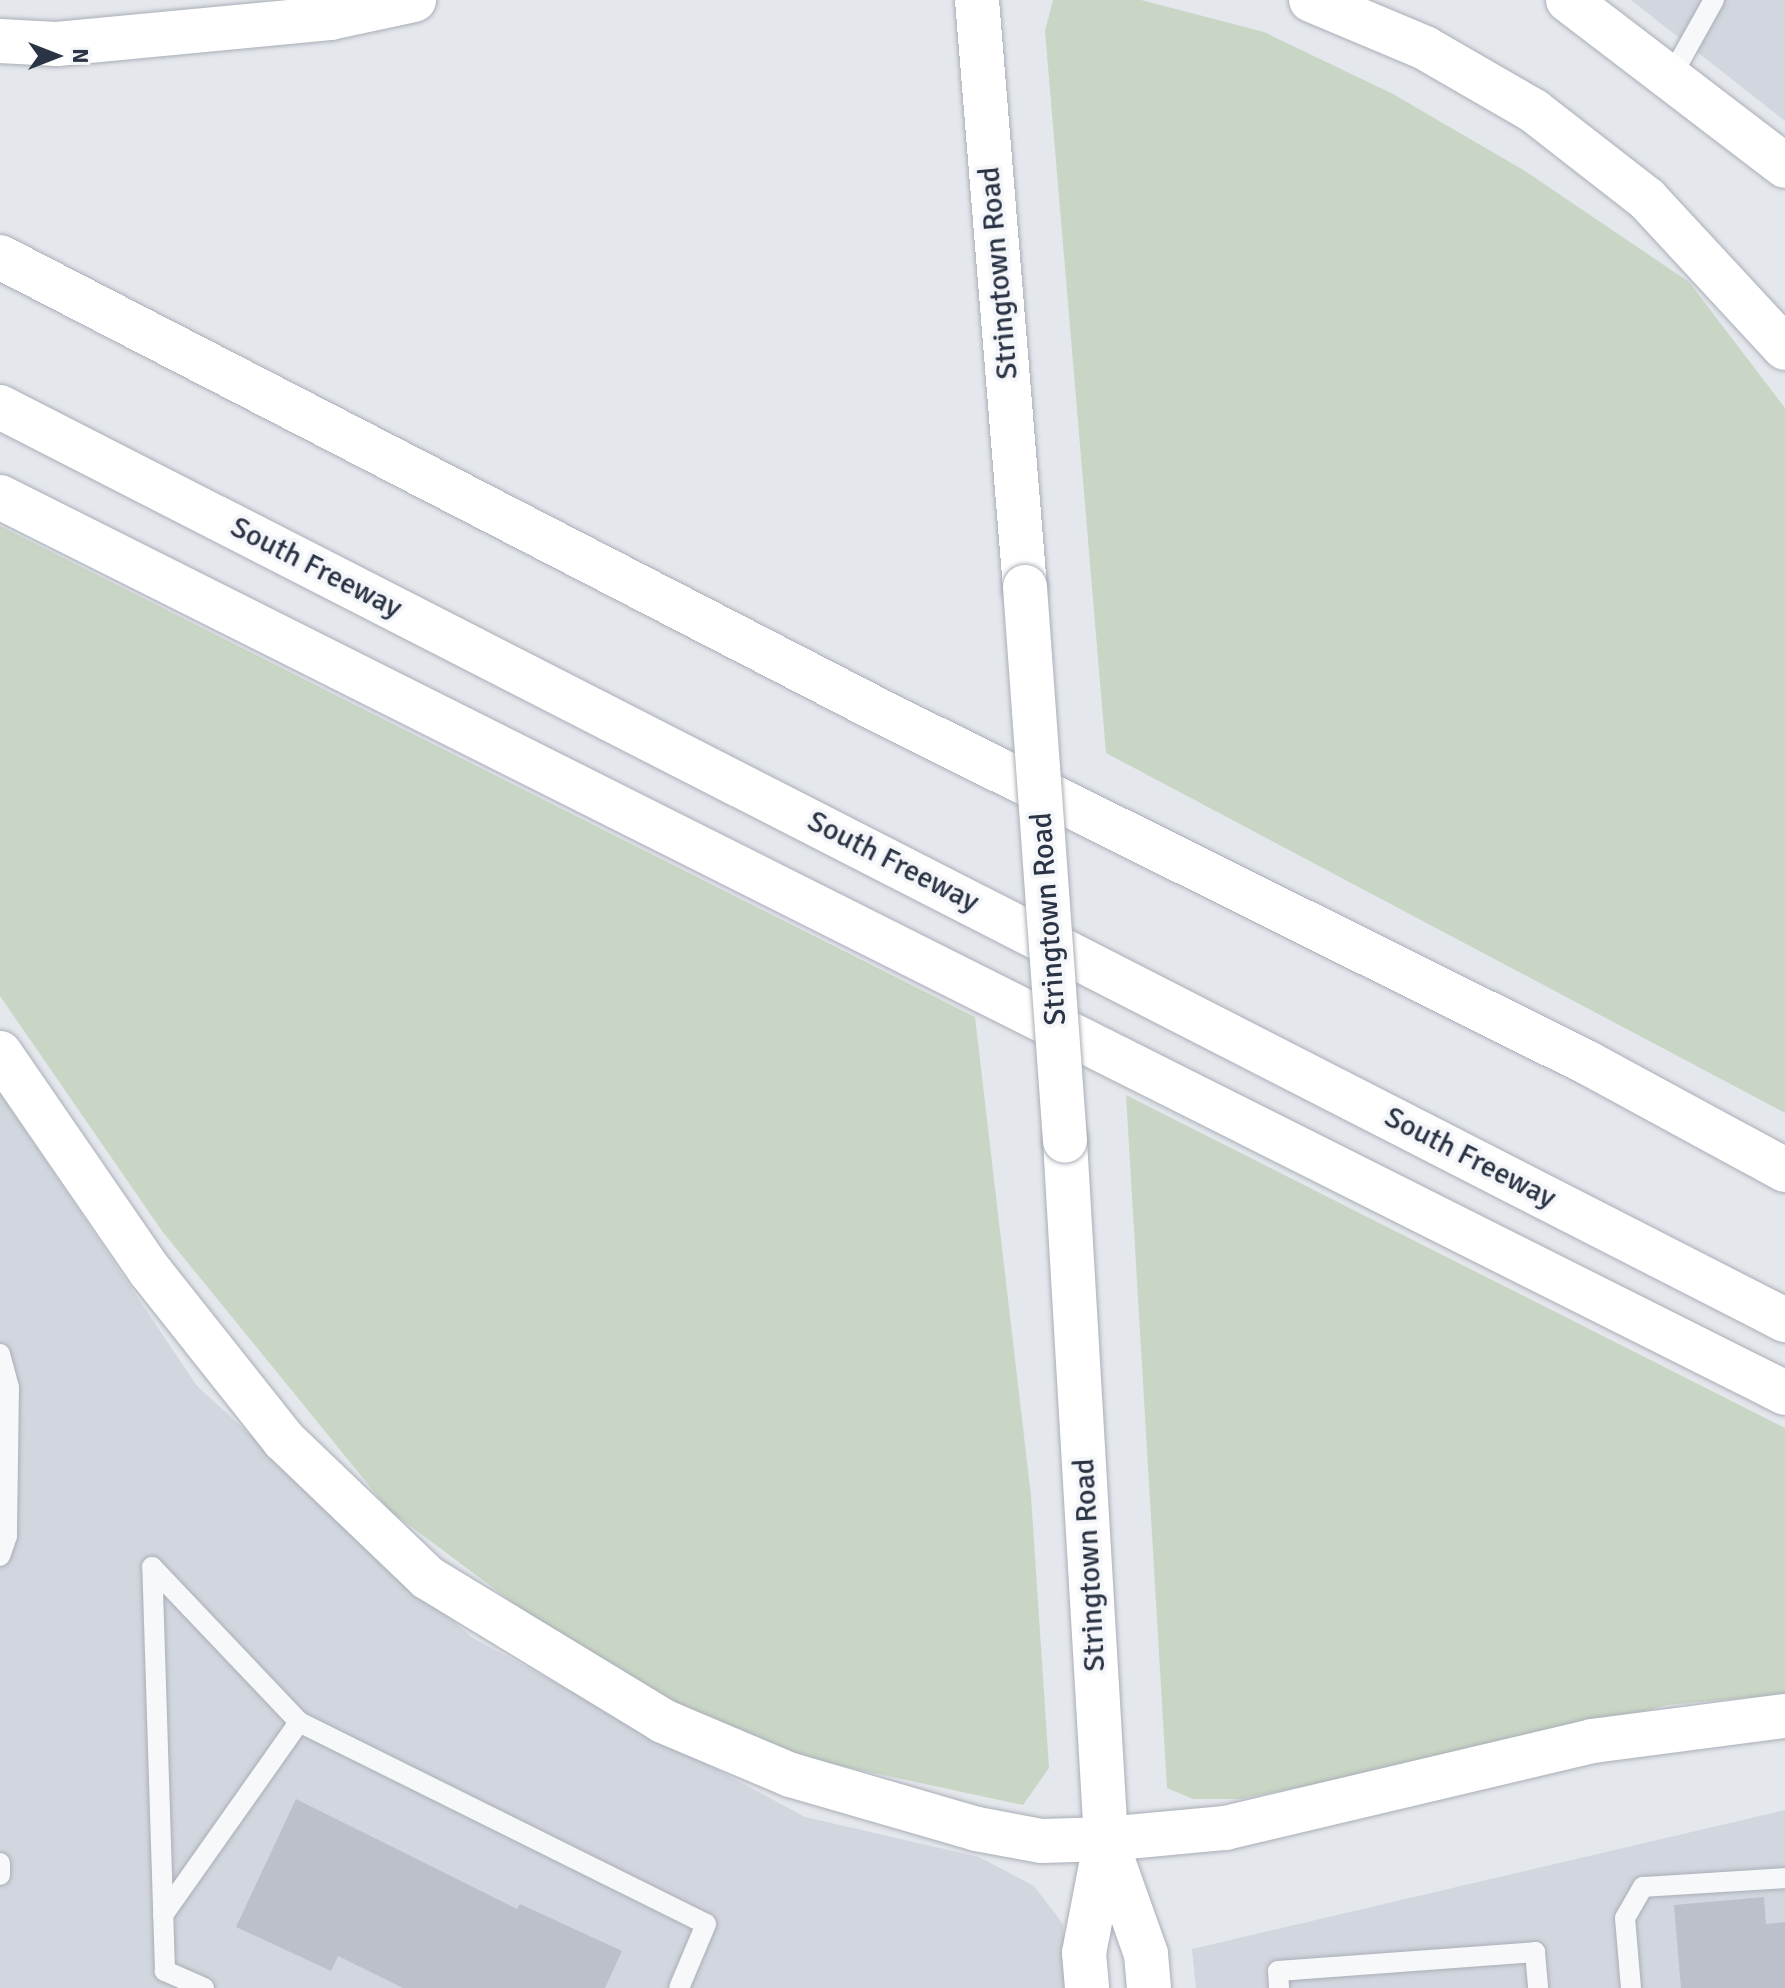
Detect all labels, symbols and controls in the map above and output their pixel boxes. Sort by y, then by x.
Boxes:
north arrow [16,16,96,96]
text: N [67,48,94,64]
street label: Stringtown Road [972,165,1026,381]
street label: South Freeway [224,509,408,627]
street label: South Freeway [801,803,985,921]
street label: Stringtown Road [1024,811,1074,1027]
street label: South Freeway [1378,1099,1562,1217]
street label: Stringtown Road [1066,1457,1114,1673]

